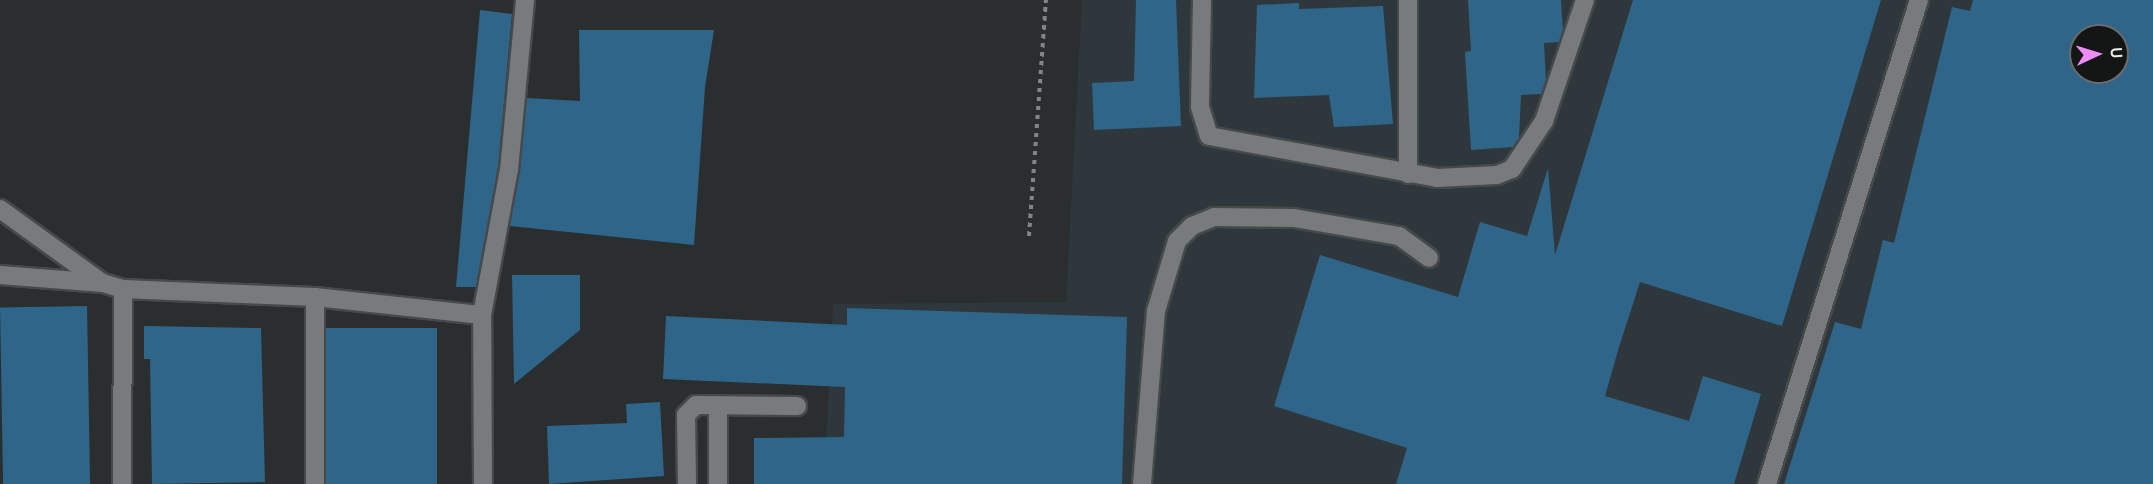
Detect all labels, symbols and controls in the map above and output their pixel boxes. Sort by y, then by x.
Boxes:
north arrow [2069,24,2129,84]
text: U [2105,46,2125,59]

